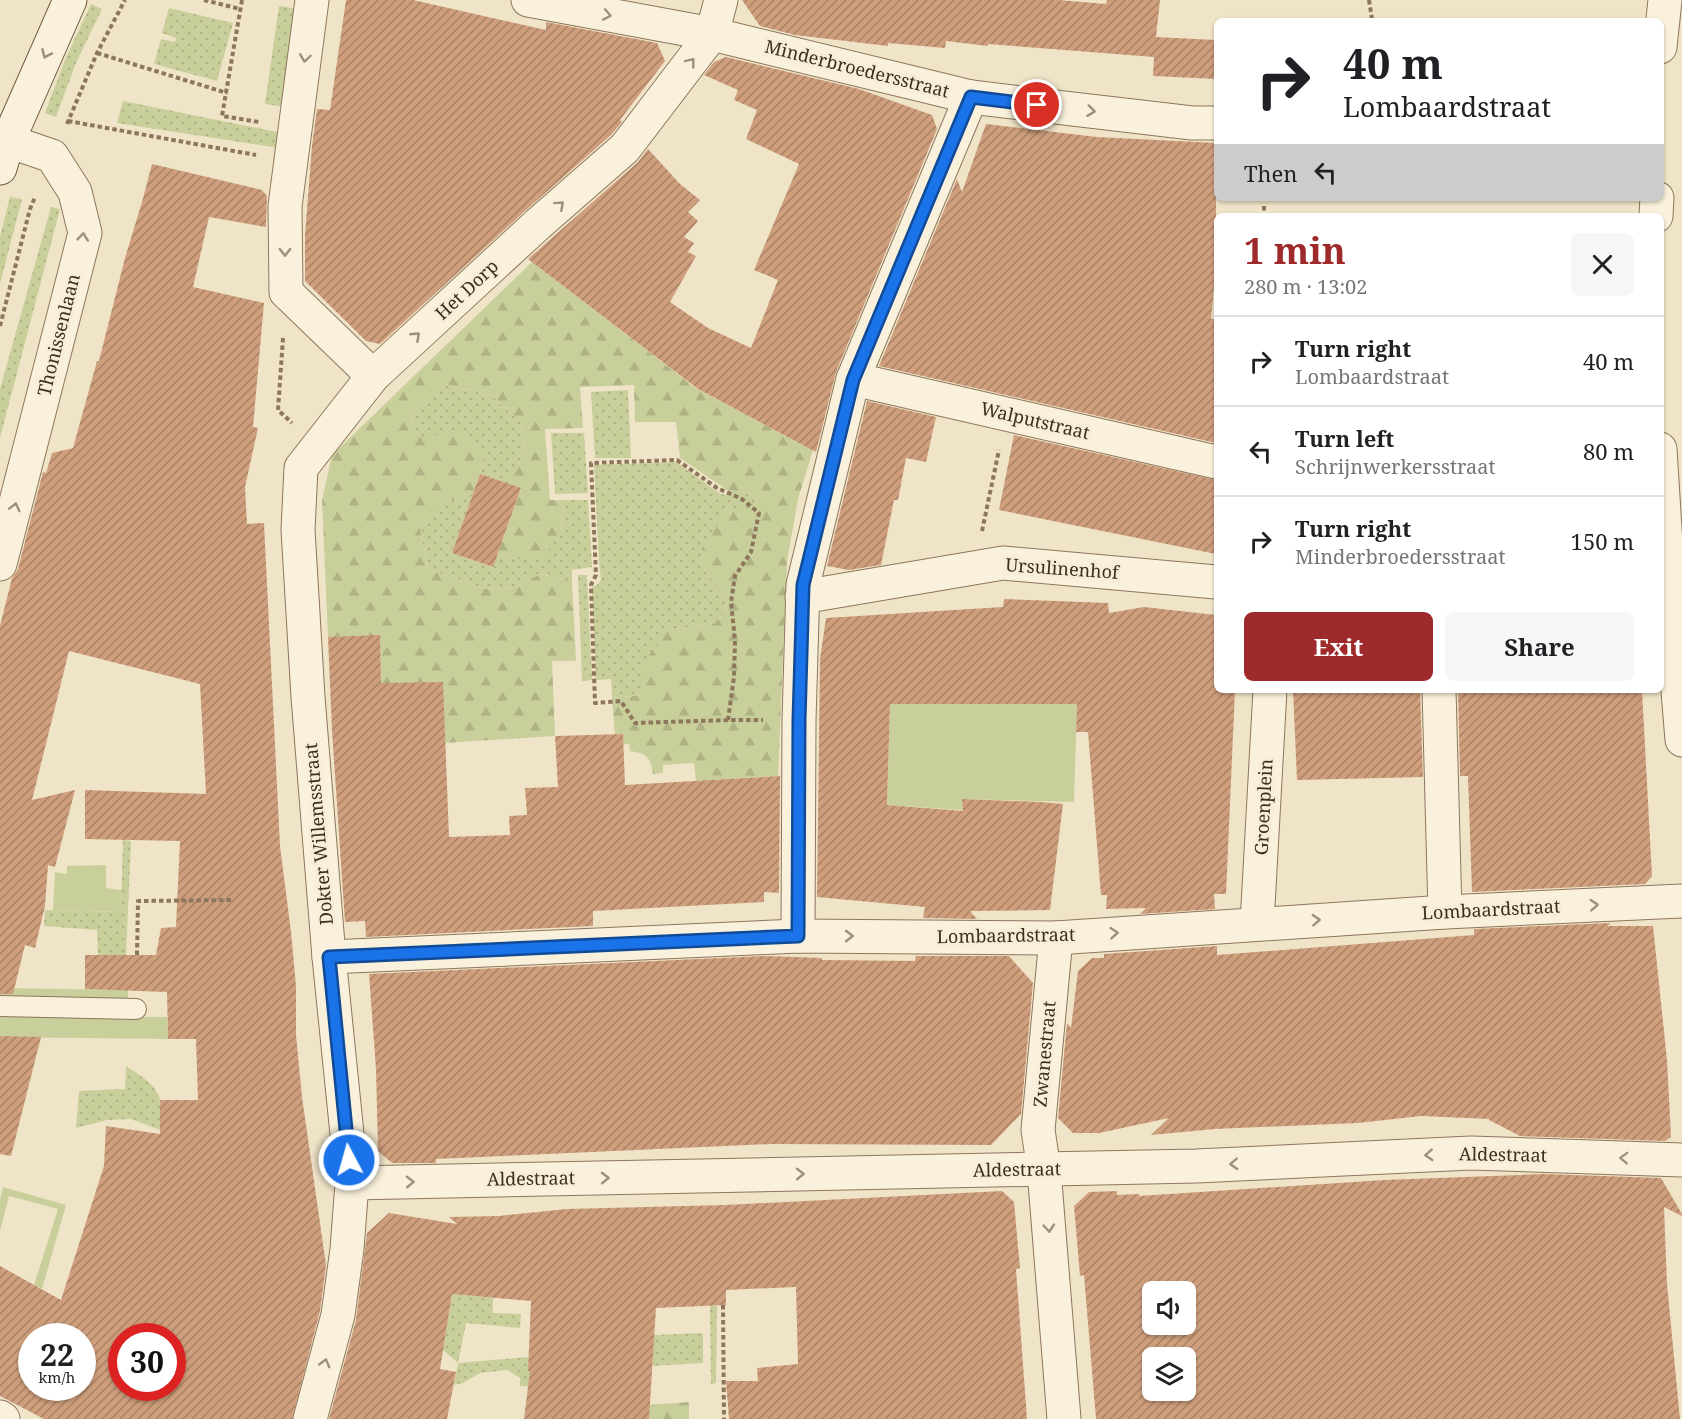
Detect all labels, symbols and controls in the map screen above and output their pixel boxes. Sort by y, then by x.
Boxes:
one-way arrow [601,8,611,21]
street label: Minderbroedersstraat [762,33,952,103]
text: 40 m [1343,34,1443,91]
icon: right [1244,42,1322,120]
one-way arrow [41,47,53,58]
one-way arrow [299,53,311,63]
one-way arrow [683,57,694,68]
pin [1011,79,1062,130]
icon: arrive [1020,88,1053,121]
text: Lombaardstraat [1343,88,1551,125]
one-way arrow [1087,104,1096,117]
icon: left [1309,156,1342,189]
text: Then [1244,158,1297,188]
one-way arrow [553,201,564,212]
text: 1 min [1244,226,1346,275]
one-way arrow [76,232,88,242]
button: close [1571,233,1634,296]
one-way arrow [279,247,291,256]
street label: Het Dorp [430,254,503,325]
street label: Thonissenlaan [31,271,85,398]
text: 280 m · 13:02 [1244,273,1367,300]
one-way arrow [409,332,420,343]
text: Turn right [1295,333,1411,363]
icon: right [1244,345,1277,378]
text: 40 m [1583,346,1634,376]
text: Lombaardstraat [1295,363,1449,390]
street label: Walputstraat [978,396,1092,444]
text: Turn left [1295,423,1394,453]
icon: left [1244,435,1277,468]
text: 80 m [1583,436,1634,466]
text: Schrijnwerkersstraat [1295,453,1496,480]
one-way arrow [7,502,20,512]
text: Turn right [1295,513,1411,543]
icon: right [1244,525,1277,558]
text: 150 m [1571,526,1634,556]
text: Minderbroedersstraat [1295,543,1505,570]
street label: Ursulinenhof [1005,552,1121,584]
button: Exit [1244,612,1433,681]
button: Share [1445,612,1634,681]
street label: Dokter Willemsstraat [298,742,338,926]
street label: Groenplein [1248,758,1278,856]
street label: Lombaardstraat [1421,893,1561,925]
one-way arrow [1590,898,1599,911]
one-way arrow [1311,914,1320,927]
street label: Lombaardstraat [936,922,1076,948]
one-way arrow [1109,927,1118,940]
one-way arrow [844,930,853,942]
street label: Zwanestraat [1027,1000,1061,1108]
position arrow [317,1128,381,1192]
street label: Aldestraat [1459,1141,1547,1167]
one-way arrow [1424,1149,1433,1162]
one-way arrow [1619,1152,1628,1165]
street label: Aldestraat [973,1156,1061,1182]
one-way arrow [1229,1158,1238,1171]
street label: Aldestraat [487,1165,575,1191]
one-way arrow [796,1168,805,1181]
one-way arrow [601,1172,610,1184]
one-way arrow [406,1176,415,1188]
one-way arrow [1042,1224,1055,1233]
map controls [1142,1281,1196,1401]
button: sound [1142,1281,1196,1335]
speed limit sign: 30 [108,1323,186,1401]
text: 22 [40,1334,74,1375]
button: layers [1142,1347,1196,1401]
one-way arrow [318,1358,330,1368]
text: km/h [39,1367,75,1387]

